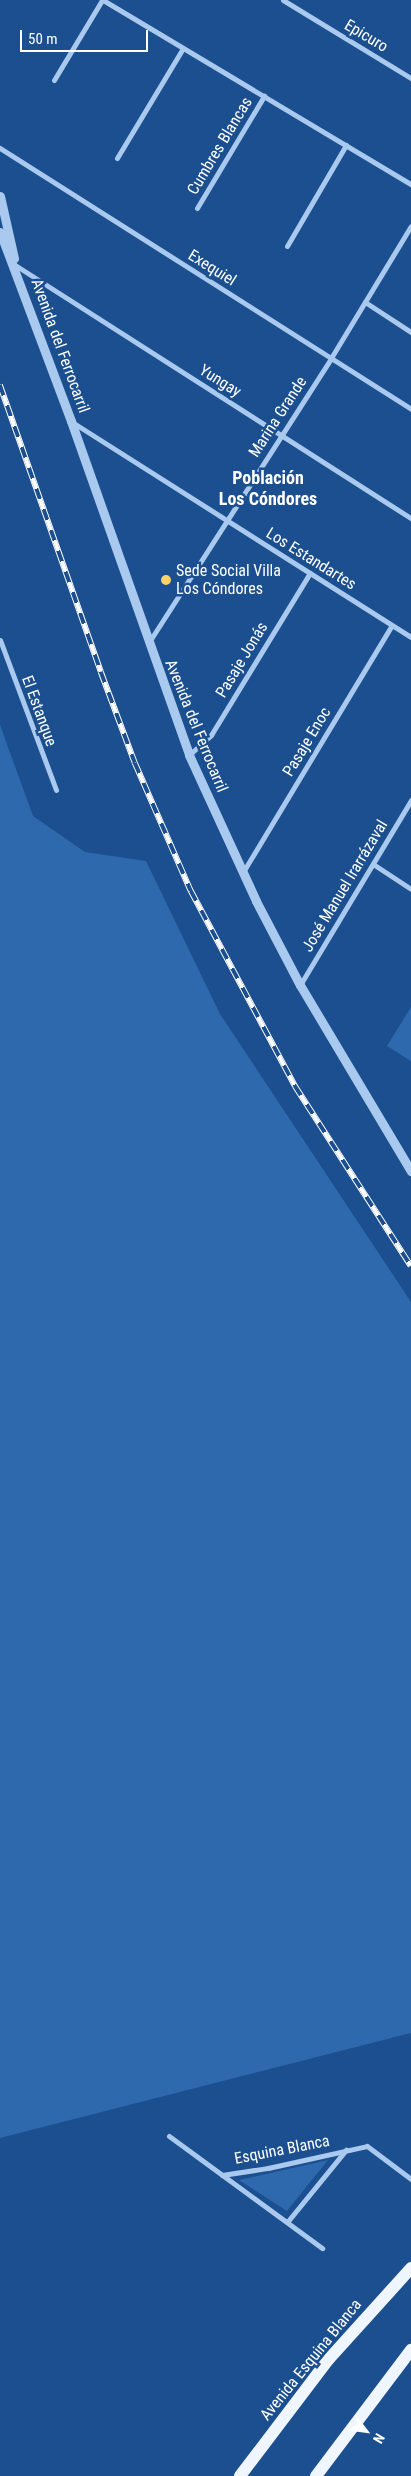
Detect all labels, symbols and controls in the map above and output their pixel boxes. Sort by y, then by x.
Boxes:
street label: Epicuro [341,16,391,56]
scale bar [22,20,150,52]
text: 50 m [28,30,58,48]
street label: Cumbres Blancas [183,94,257,198]
street label: Exequiel [184,246,240,290]
street label: Avenida del Ferrocarril [27,276,93,416]
street label: Yungay [196,361,244,401]
street label: Marina Grande [245,373,311,461]
district label: Población Los Cóndores [219,468,317,510]
street label: Los Estandartes [262,524,360,594]
place label: Sede Social Villa Los Cóndores [176,561,281,599]
marker: Sede Social Villa Los Cóndores [160,574,172,586]
street label: Pasaje Jonás [212,619,272,701]
street label: Avenida del Ferrocarril [161,657,231,795]
street label: El Estanque [17,673,61,749]
street label: Pasaje Enoc [279,704,335,780]
street label: José Manuel Irarrázaval [298,817,392,955]
street label: Esquina Blanca [233,2131,331,2169]
street label: Avenida Esquina Blanca [256,2296,366,2424]
north arrow [341,2406,391,2456]
text: N [370,2431,388,2446]

